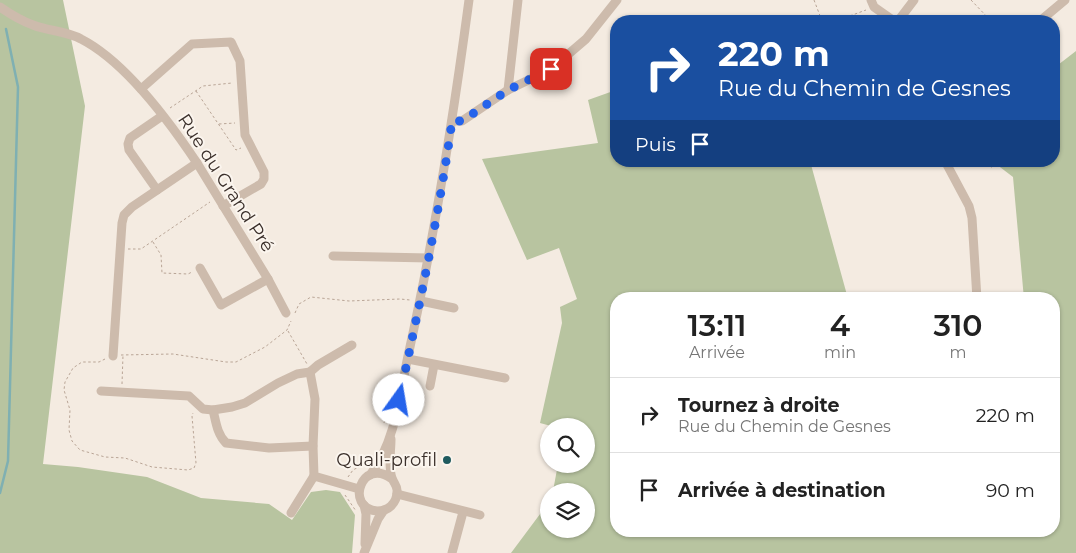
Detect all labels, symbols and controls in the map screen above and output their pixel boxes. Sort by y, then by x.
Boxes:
text: 220 m [718,32,830,75]
icon: right [635,35,700,100]
pin [530,48,572,90]
icon: arrive [537,55,565,83]
text: Rue du Chemin de Gesnes [718,75,1011,102]
street label: Rue du Grand Pré [173,110,279,256]
icon: arrive [686,130,714,158]
text: Puis [635,133,676,156]
text: 13:11 [687,307,747,344]
text: 4 [830,307,850,344]
text: 310 [933,307,983,344]
text: Arrivée [689,343,745,362]
text: min [824,343,856,362]
text: m [950,343,966,362]
position arrow [372,373,424,425]
text: Tournez à droite [678,394,839,417]
icon: right [635,401,663,429]
text: 220 m [976,404,1035,427]
text: Rue du Chemin de Gesnes [678,417,891,436]
map controls [540,418,595,538]
button: search [540,418,595,473]
place label: Quali-profil [336,449,437,471]
marker: Quali-profil [441,454,453,466]
icon: arrive [635,476,663,504]
text: Arrivée à destination [678,479,886,502]
text: 90 m [986,479,1035,502]
button: layers [540,483,595,538]

